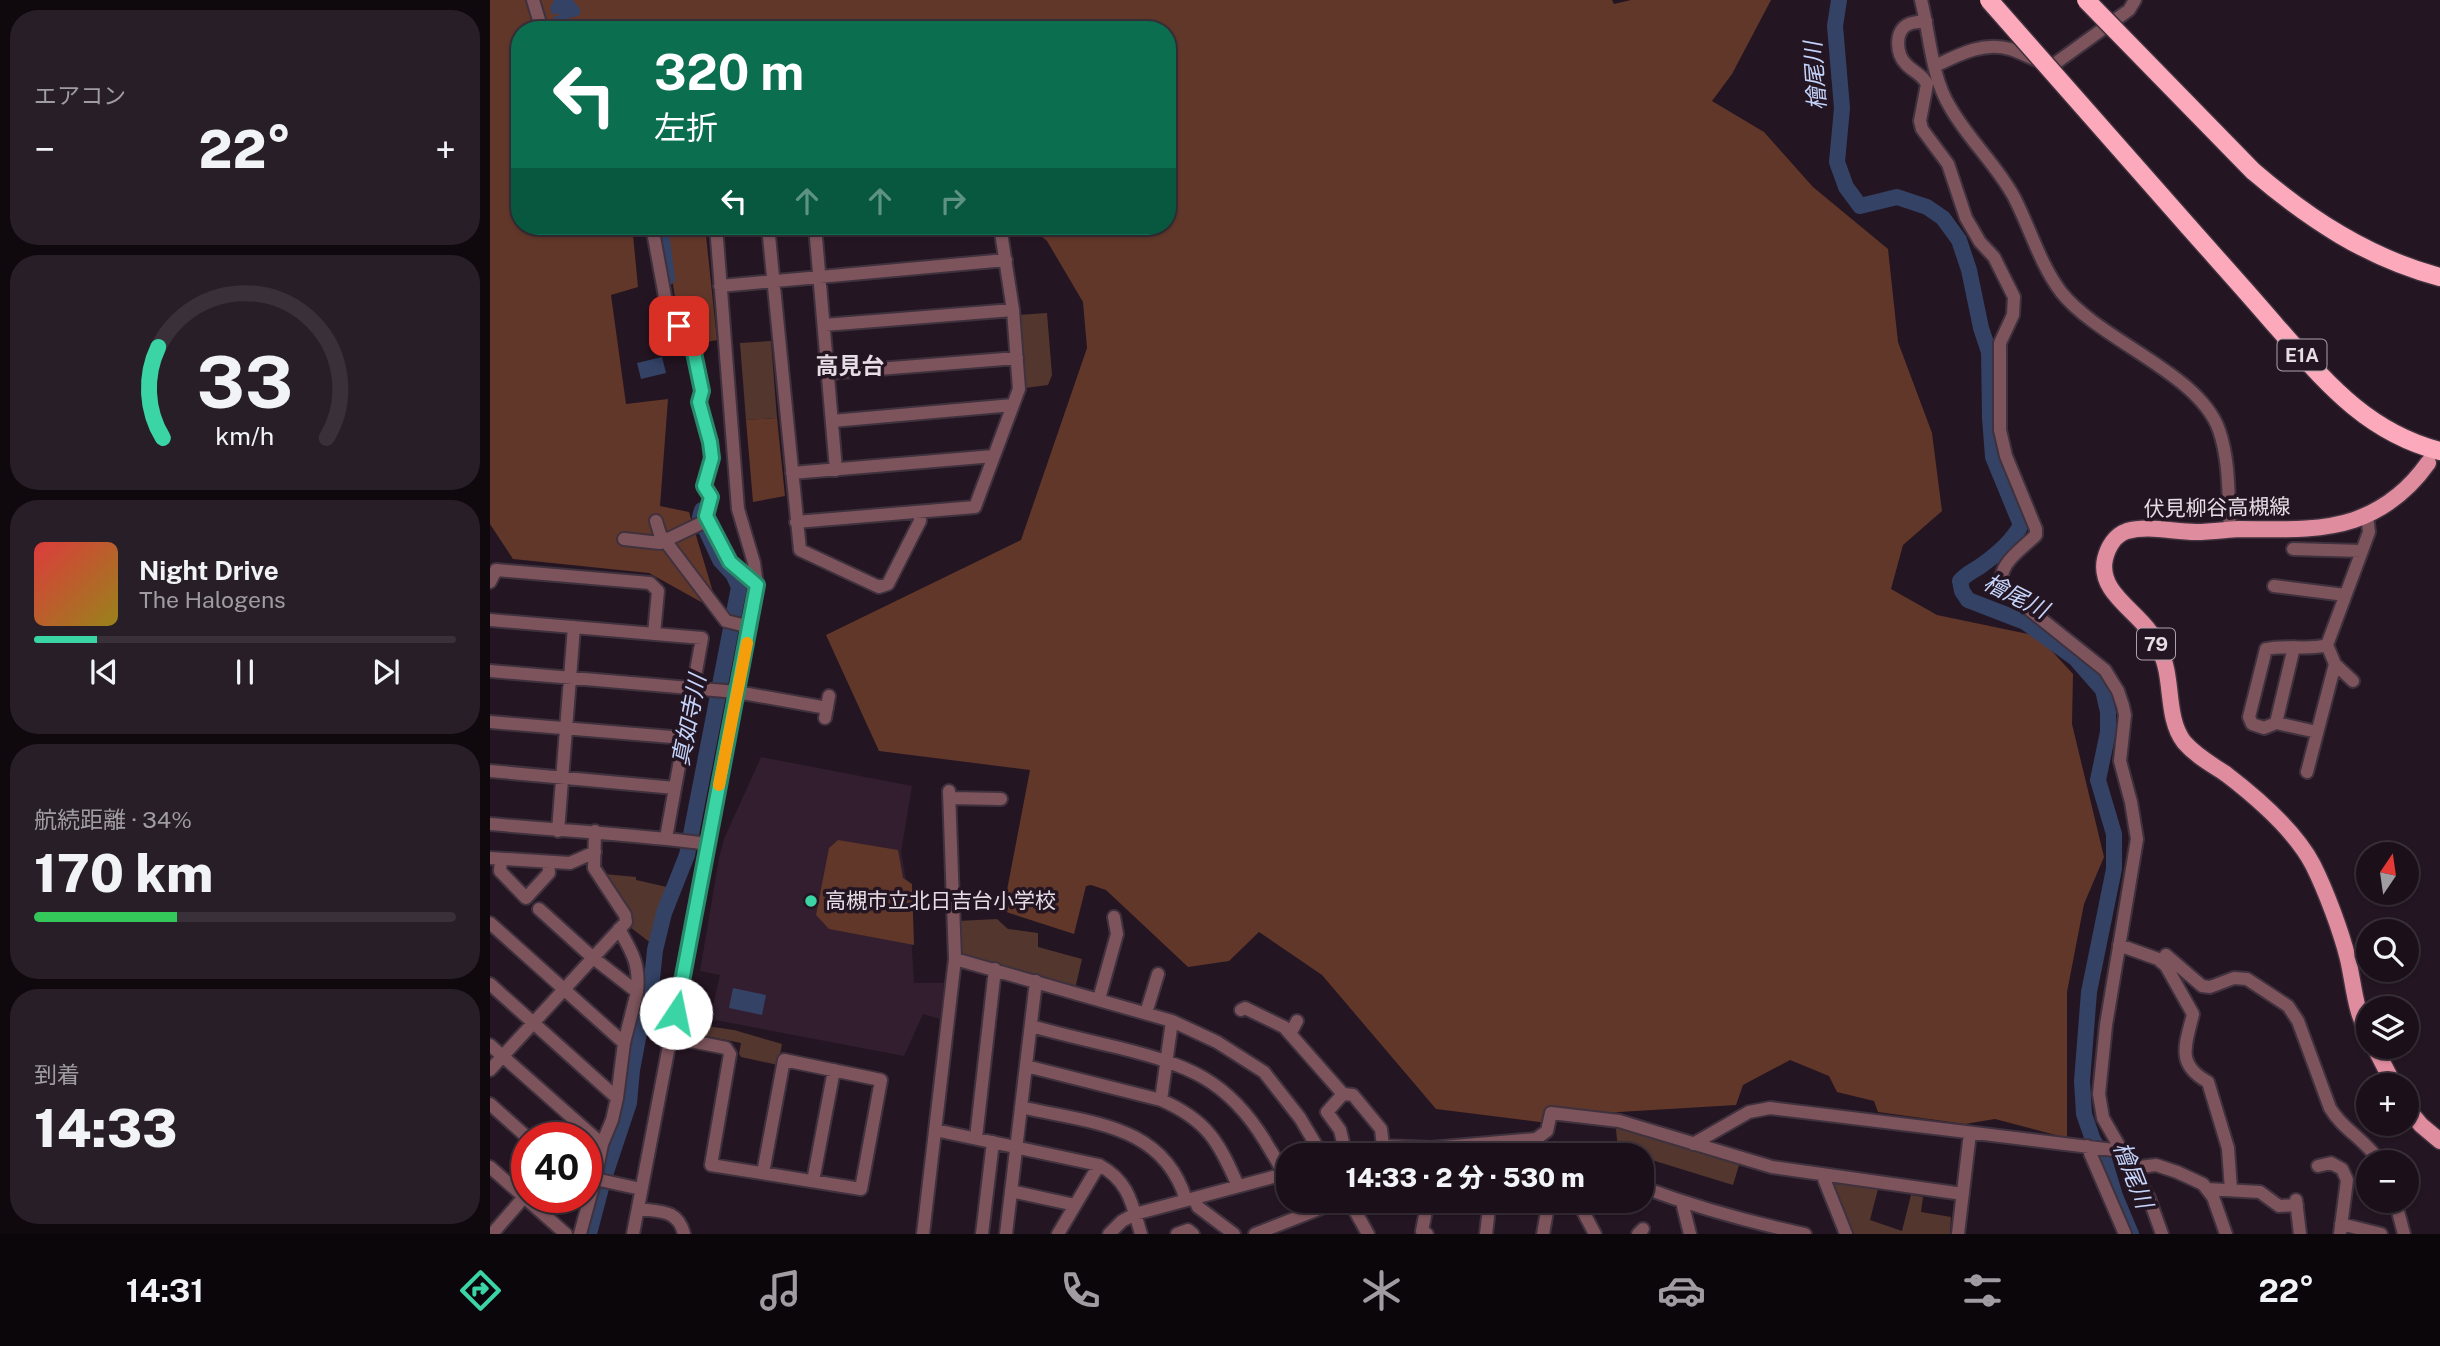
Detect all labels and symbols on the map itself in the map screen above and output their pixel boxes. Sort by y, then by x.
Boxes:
water label: 檜尾川 [1798,38,1830,111]
pin [649,296,709,356]
road number: E1A [2277,340,2326,370]
district label: 高見台 [816,352,885,379]
street label: 伏見柳谷高槻線 [2143,494,2291,521]
water label: 檜尾川 [1979,568,2056,625]
road number: 79 [2137,628,2175,660]
water label: 真如寺川 [666,669,711,768]
north arrow [2356,842,2418,905]
place label: 高槻市立北日吉台小学校 [825,888,1056,913]
marker: 高槻市立北日吉台小学校 [803,893,819,909]
position arrow [639,976,713,1050]
speed limit sign: 40 [511,1122,602,1213]
water label: 檜尾川 [2108,1138,2160,1215]

